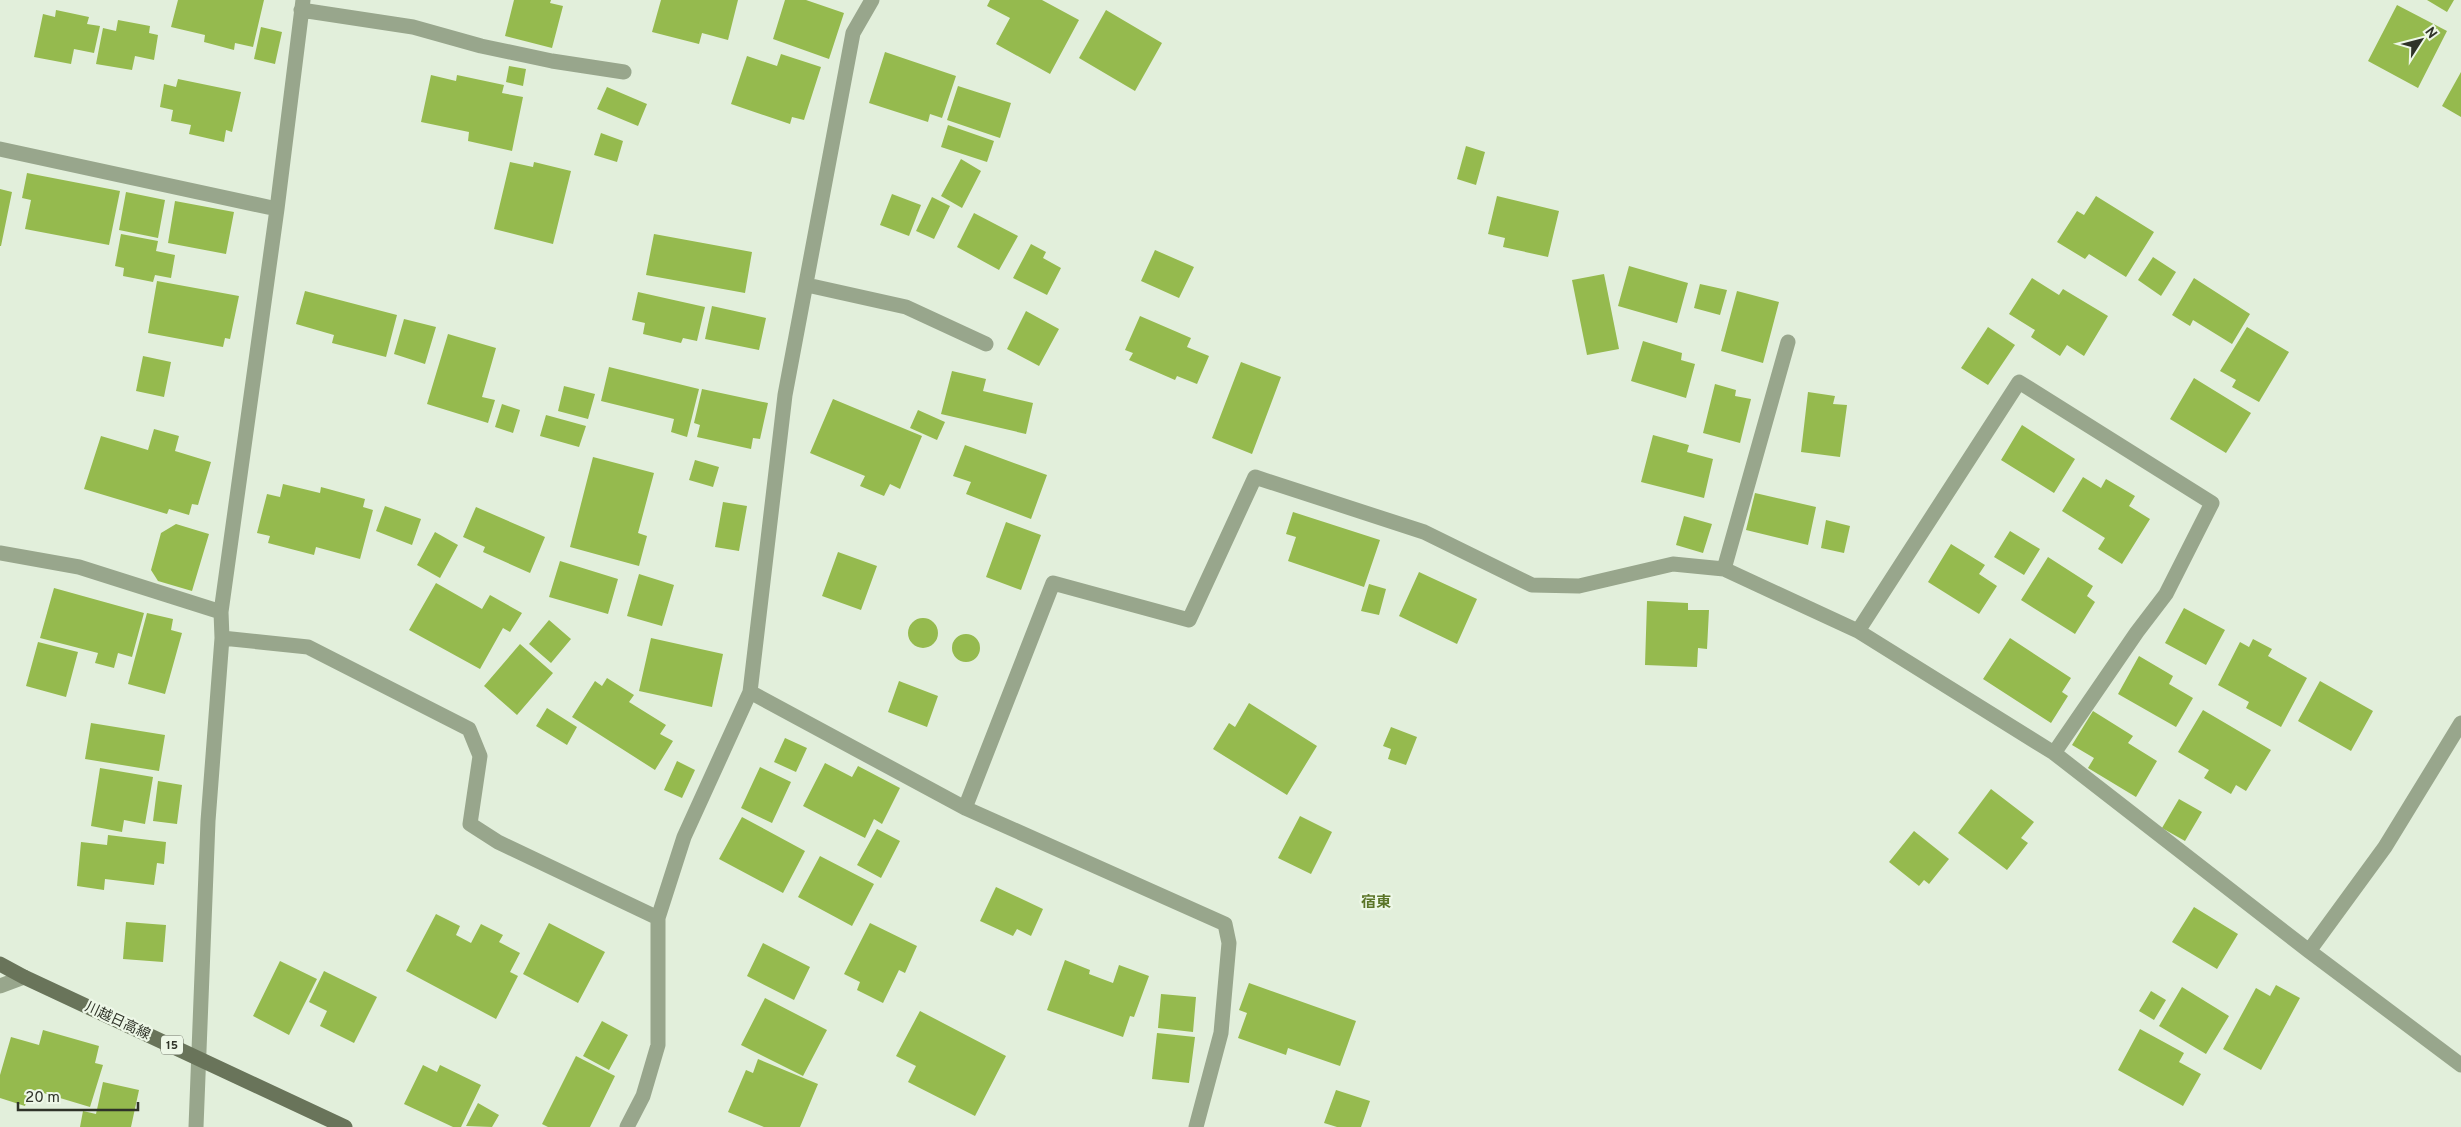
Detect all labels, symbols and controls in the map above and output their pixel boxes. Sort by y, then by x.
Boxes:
north arrow [2396,15,2446,65]
text: N [2420,24,2440,42]
district label: 宿東 [1361,894,1391,913]
street label: 川越日高線 [82,999,153,1044]
road number: 15 [161,1036,183,1054]
scale bar [18,1080,138,1112]
text: 20 m [25,1089,60,1108]

